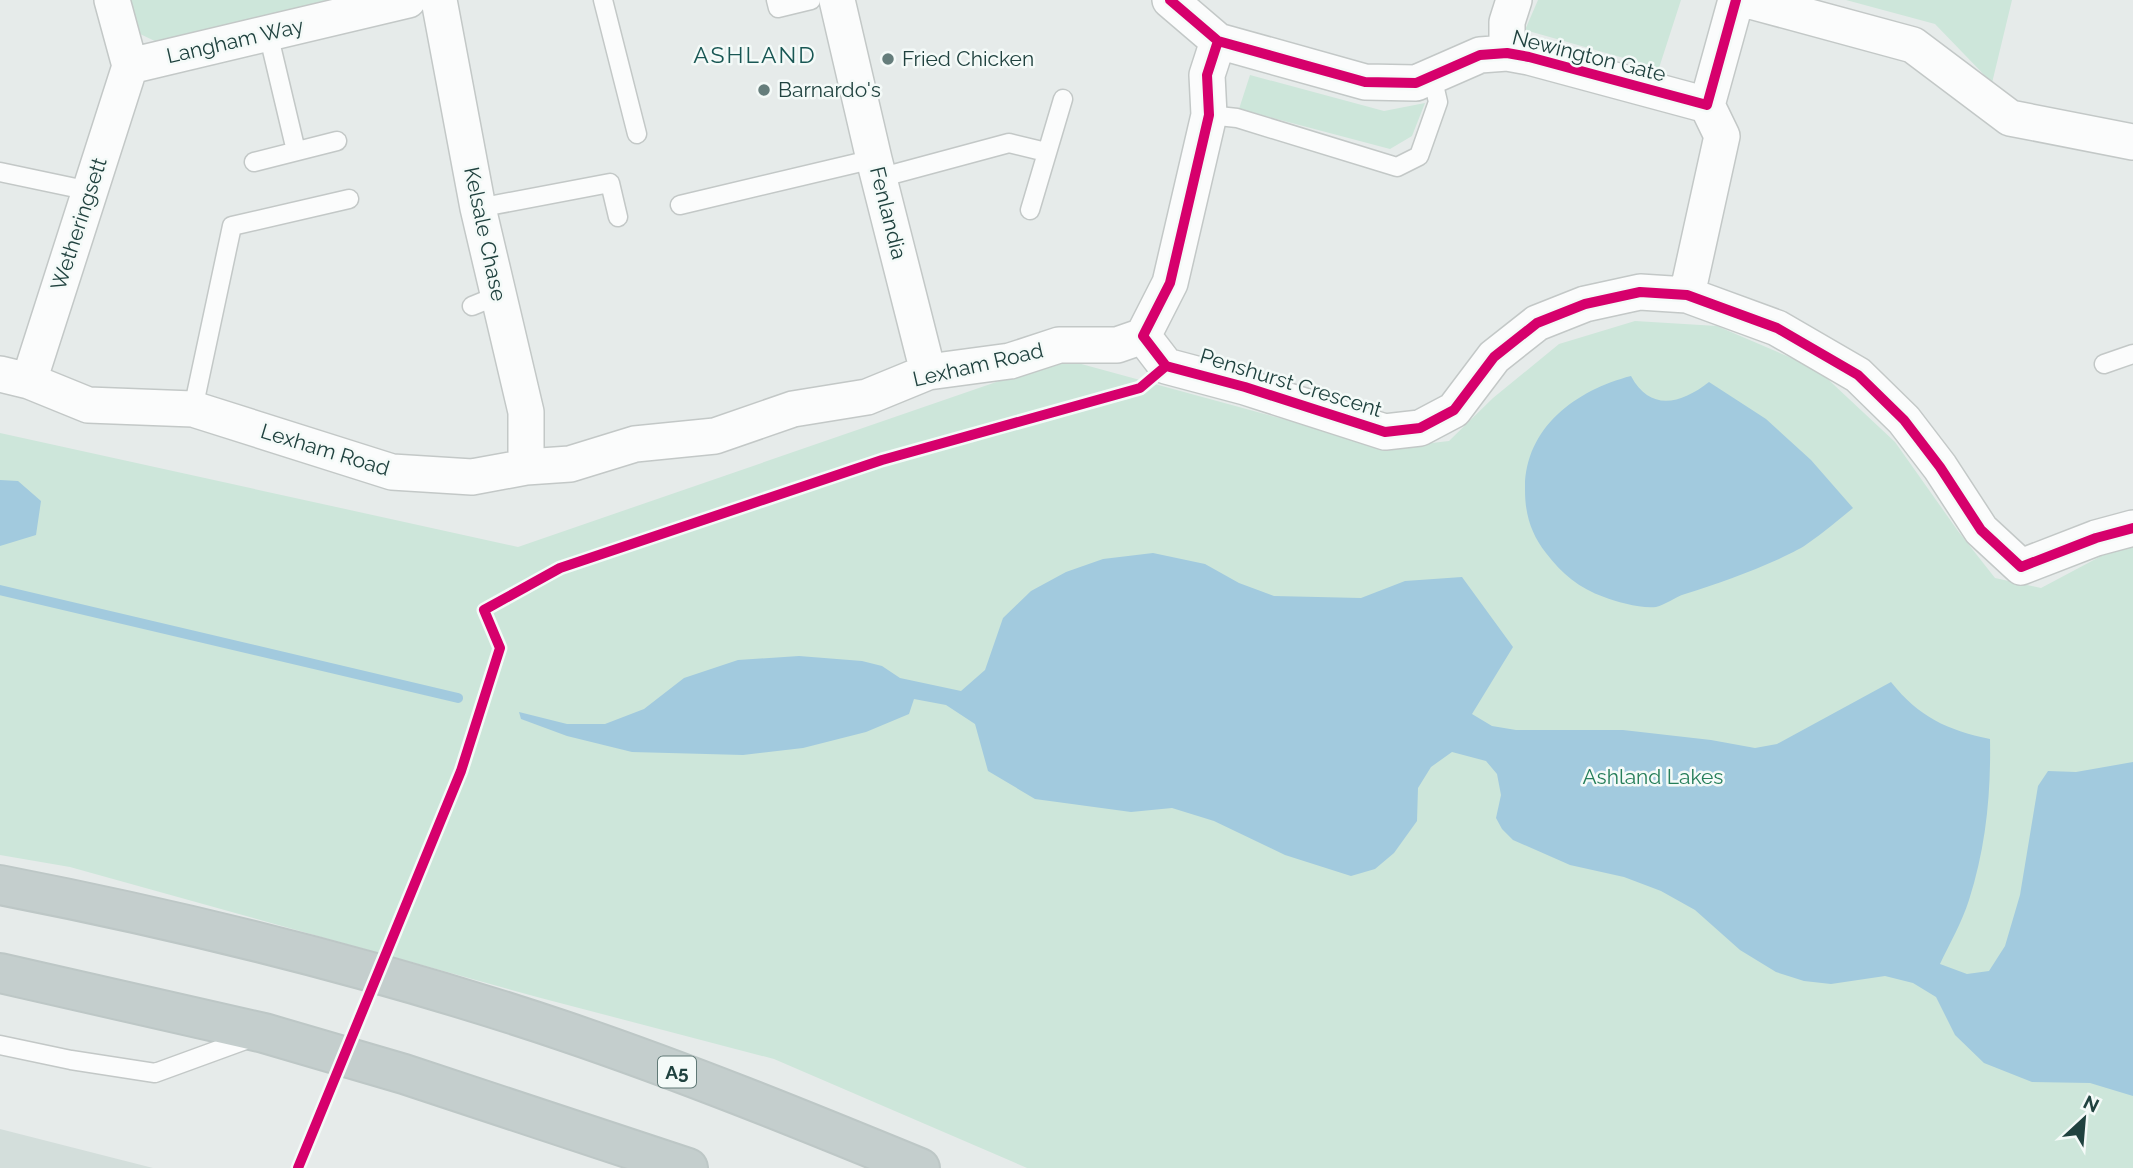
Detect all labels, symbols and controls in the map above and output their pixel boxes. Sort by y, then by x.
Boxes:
street label: Langham Way [164,13,306,68]
street label: Newington Gate [1510,24,1669,87]
district label: ASHLAND [693,41,817,68]
place label: Fried Chicken [902,46,1034,71]
marker: Fried Chicken [880,51,896,67]
place label: Barnardo's [778,77,881,102]
marker: Barnardo's [756,82,772,98]
street label: Wetheringsett [45,154,112,293]
street label: Fenlandia [865,164,912,262]
street label: Kelsale Chase [459,165,512,303]
street label: Lexham Road [910,337,1046,392]
street label: Penshurst Crescent [1197,343,1385,422]
street label: Lexham Road [258,418,392,481]
park label: Ashland Lakes [1583,764,1723,789]
road number: A5 [658,1056,696,1088]
north arrow [2049,1084,2119,1154]
text: N [2080,1091,2103,1117]

